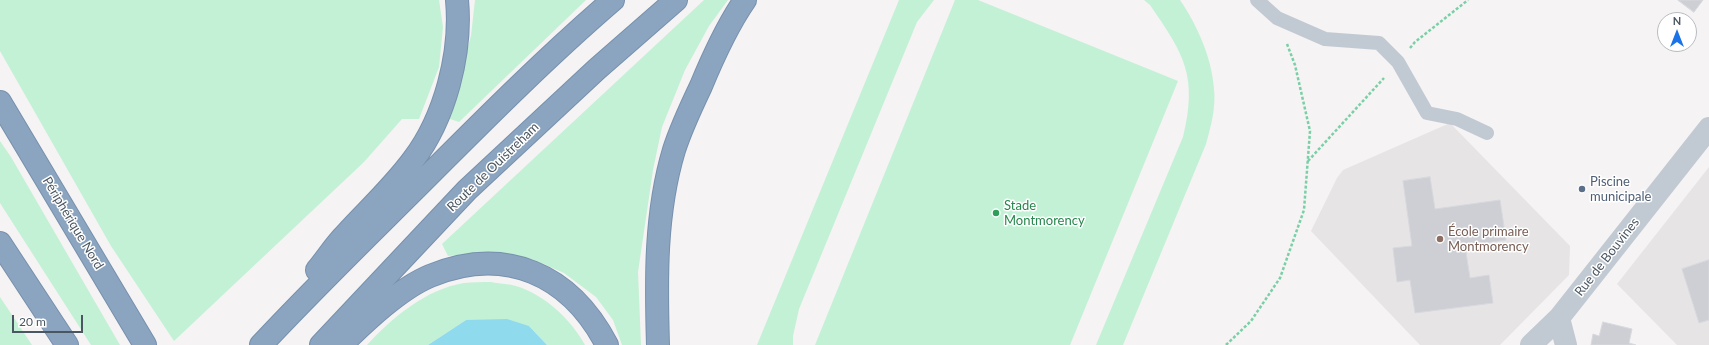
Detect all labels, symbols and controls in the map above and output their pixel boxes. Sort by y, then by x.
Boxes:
north arrow [1657,12,1697,52]
text: N [1673,14,1681,27]
street label: Route de Ouistreham [444,119,542,215]
street label: Périphérique Nord [39,174,107,272]
place label: Piscine municipale [1590,174,1651,205]
marker: Piscine municipale [1577,184,1587,194]
place label: Stade Montmorency [1004,198,1085,229]
marker: Stade Montmorency [991,208,1001,218]
street label: Rue de Bouvines [1572,215,1642,299]
place label: École primaire Montmorency [1448,224,1529,255]
marker: École primaire Montmorency [1435,234,1445,244]
scale bar [14,307,85,333]
text: 20 m [19,314,46,329]

